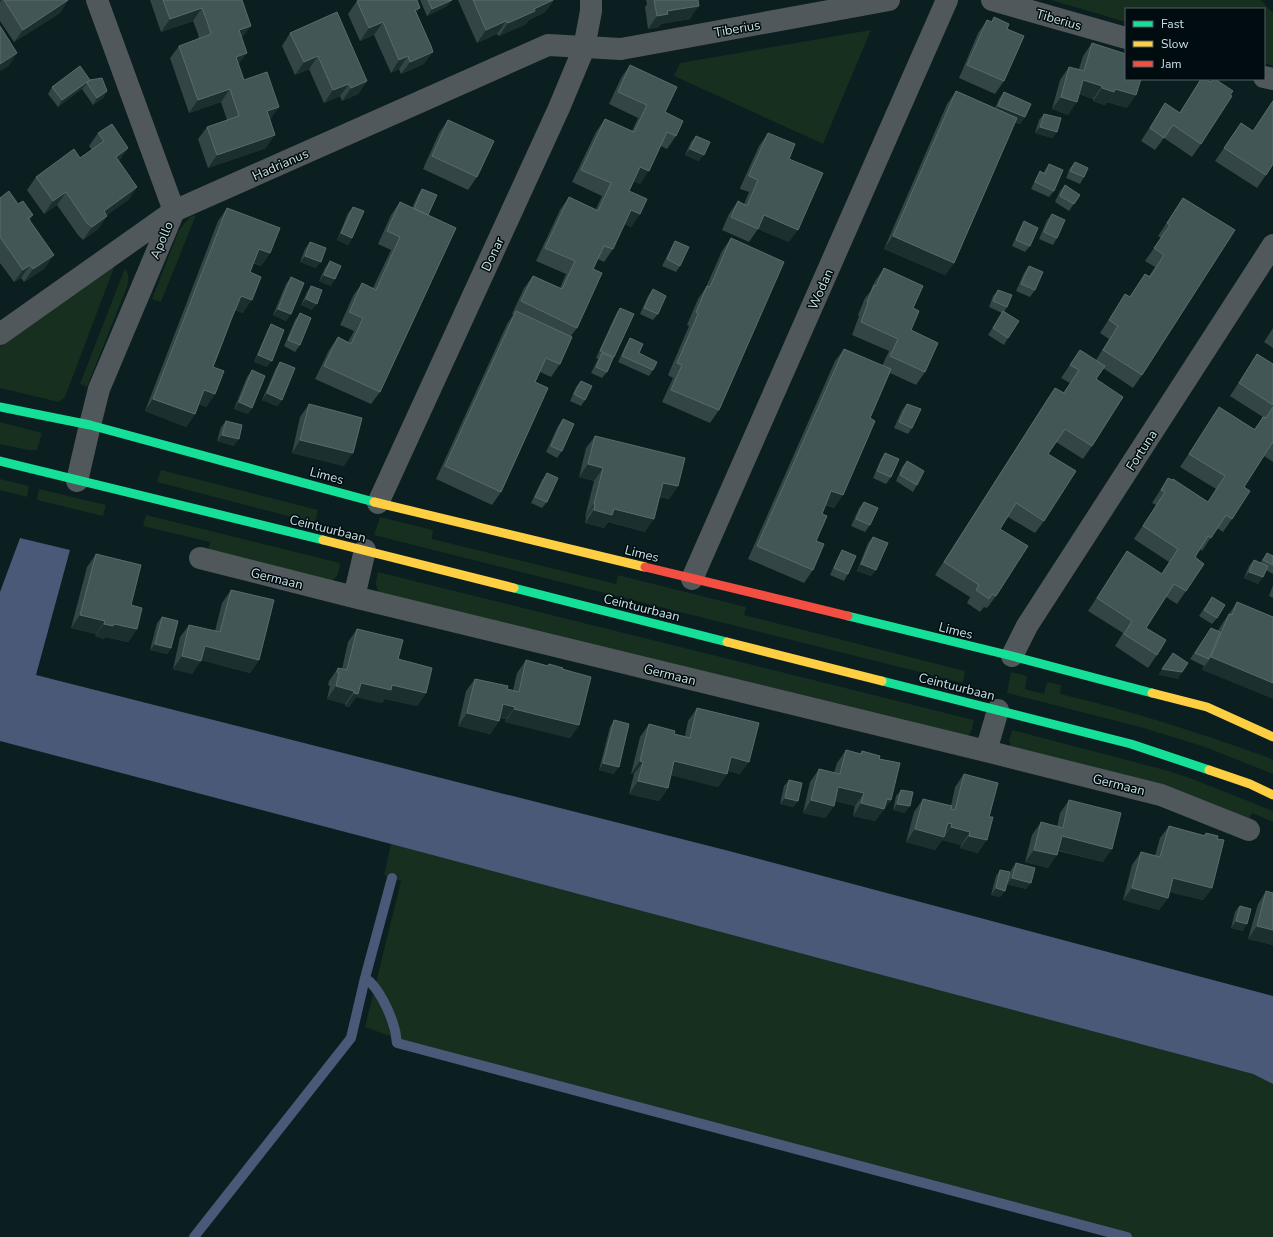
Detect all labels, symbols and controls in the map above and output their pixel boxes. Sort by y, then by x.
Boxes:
street label: Tiberius [1034,5,1084,35]
legend [1125,8,1265,80]
street label: Tiberius [713,16,762,42]
text: Fast [1161,16,1184,32]
text: Slow [1161,36,1189,52]
text: Jam [1160,56,1182,72]
street label: Hadrianus [249,145,311,185]
street label: Apollo [146,219,178,262]
street label: Donar [477,234,509,274]
street label: Wodan [804,266,838,313]
street label: Fortuna [1122,427,1162,474]
street label: Limes [308,463,346,489]
street label: Ceintuurbaan [288,511,368,547]
street label: Limes [623,541,661,567]
street label: Germaan [249,564,305,594]
street label: Ceintuurbaan [602,590,682,626]
street label: Limes [937,618,975,644]
street label: Germaan [642,660,698,690]
street label: Ceintuurbaan [917,669,997,705]
street label: Germaan [1091,770,1147,800]

